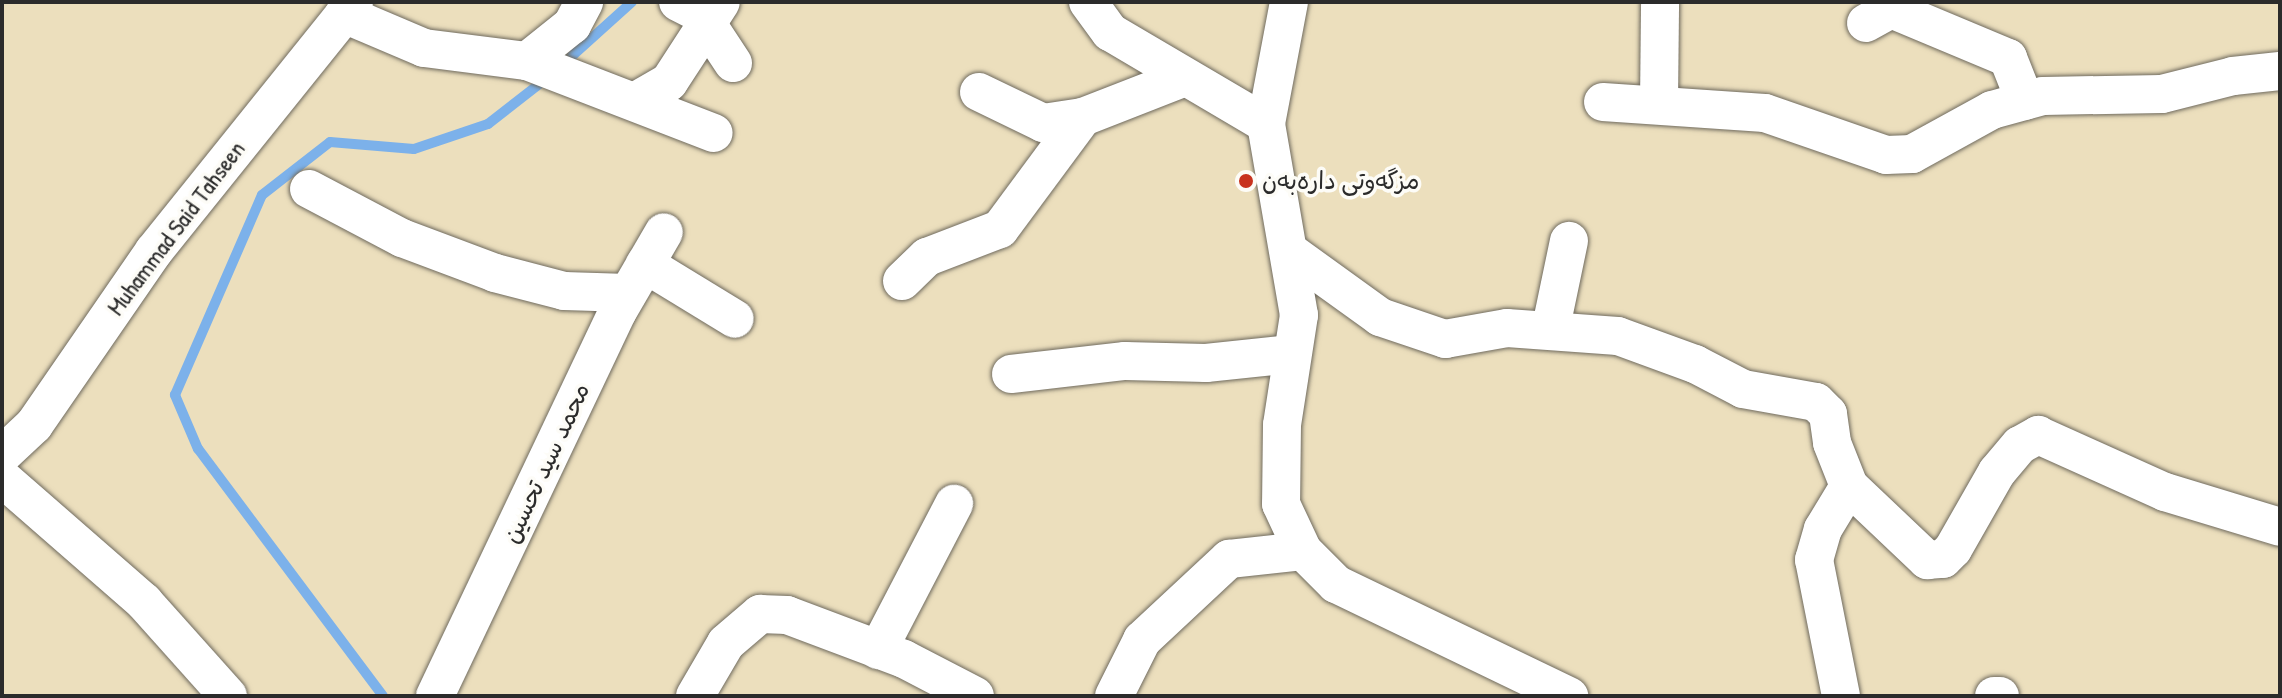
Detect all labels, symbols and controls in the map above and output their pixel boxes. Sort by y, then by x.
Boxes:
street label: Muhammad Said Tahseen [101,135,251,321]
place label: مزگەوتی دارەبەن [1262,167,1419,195]
marker: مزگەوتی دارەبەن [1237,172,1255,190]
street label: محمد سید تحسین [496,378,596,548]

